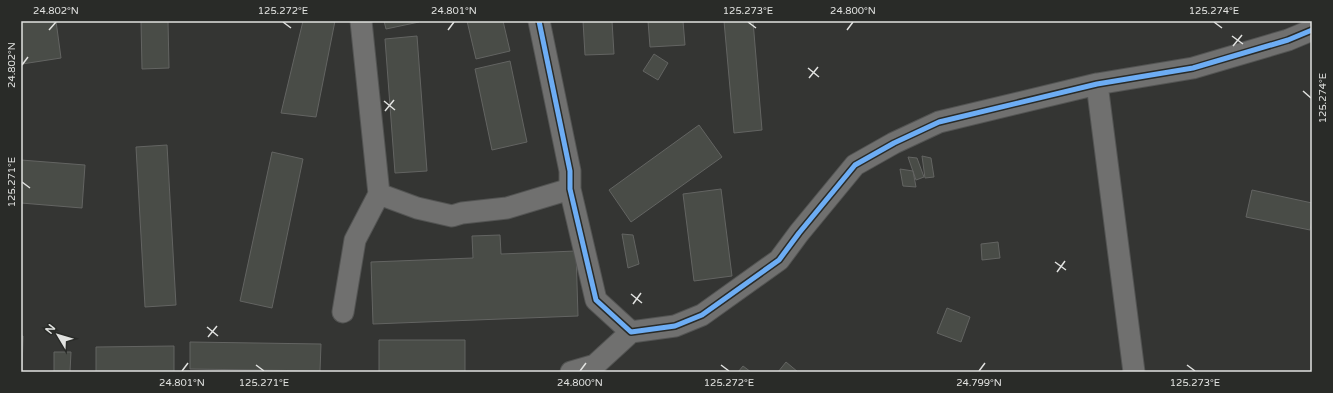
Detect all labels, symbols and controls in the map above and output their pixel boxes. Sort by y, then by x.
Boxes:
text: 24.802°N [33,5,79,17]
text: 125.272°E [258,5,308,17]
text: 24.801°N [431,5,477,17]
text: 125.273°E [723,5,773,17]
text: 24.800°N [830,5,876,17]
text: 125.274°E [1189,5,1239,17]
text: 24.802°N [6,42,18,88]
text: 125.274°E [1317,73,1329,123]
text: 125.271°E [6,157,18,207]
north arrow [38,315,78,355]
text: N [43,322,58,337]
text: 24.801°N [159,377,205,389]
text: 125.271°E [239,377,289,389]
text: 24.800°N [557,377,603,389]
text: 125.272°E [704,377,754,389]
text: 24.799°N [956,377,1002,389]
text: 125.273°E [1170,377,1220,389]

